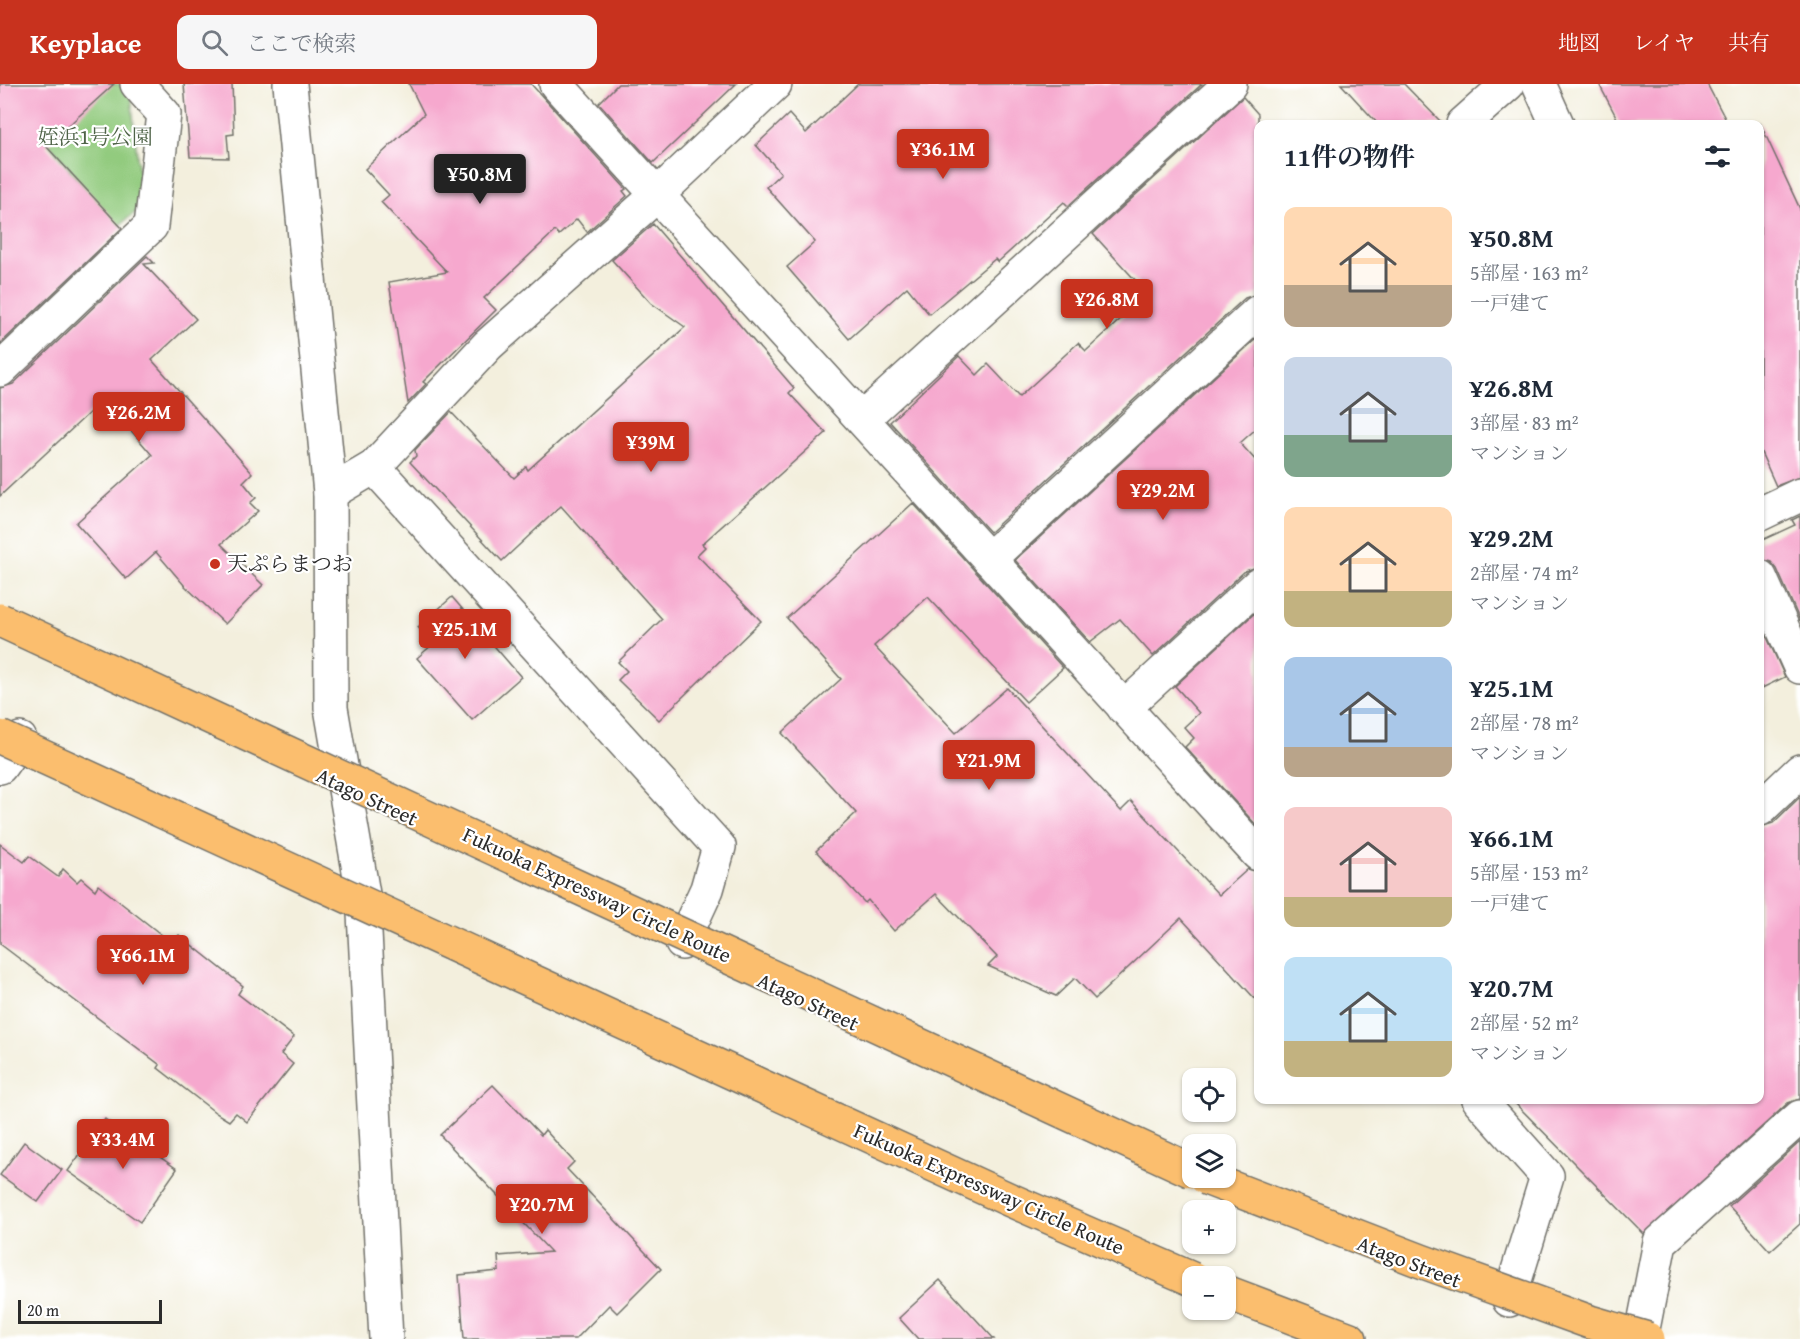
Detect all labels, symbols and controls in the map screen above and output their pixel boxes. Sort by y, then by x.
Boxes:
search box [177,15,597,69]
text: Keyplace [30,22,141,63]
icon: search [198,26,231,59]
text: ここで検索 [246,27,356,59]
text: 地図 [1558,27,1600,58]
text: レイヤ [1633,27,1695,58]
text: 共有 [1728,27,1770,58]
park label: 姪浜1号公園 [37,121,153,152]
pin: ¥36.1M [894,129,992,180]
text: ¥36.1M [911,134,975,163]
text: 11件の物件 [1284,137,1415,176]
icon: filters [1701,140,1734,173]
pin: ¥50.8M [431,154,529,205]
text: ¥50.8M [448,159,512,188]
text: ¥50.8M [1470,218,1554,257]
icon: home [1332,231,1404,303]
text: 5部屋 · 163 m² [1470,258,1588,287]
pin: ¥26.8M [1058,279,1156,330]
text: ¥26.8M [1075,284,1139,313]
text: 一戸建て [1470,288,1550,317]
text: ¥26.8M [1470,368,1554,407]
icon: home [1332,381,1404,453]
pin: ¥26.2M [90,392,188,443]
text: ¥26.2M [107,397,171,426]
text: 3部屋 · 83 m² [1470,408,1579,437]
pin: ¥39M [615,422,687,473]
text: ¥39M [627,427,675,456]
text: マンション [1470,438,1569,467]
pin: ¥29.2M [1114,470,1212,521]
text: ¥29.2M [1131,475,1195,504]
text: ¥29.2M [1470,518,1554,557]
icon: home [1332,531,1404,603]
place label: 天ぷらまつお [227,548,353,579]
marker: 天ぷらまつお [208,557,222,571]
text: 2部屋 · 74 m² [1470,558,1579,587]
text: マンション [1470,588,1569,617]
pin: ¥25.1M [416,609,514,660]
text: ¥25.1M [433,614,497,643]
text: ¥25.1M [1470,668,1554,707]
icon: home [1332,681,1404,753]
text: 2部屋 · 78 m² [1470,708,1579,737]
text: マンション [1470,738,1569,767]
pin: ¥21.9M [940,740,1038,791]
text: ¥21.9M [957,745,1021,774]
street label: Atago Street [311,759,424,834]
text: ¥66.1M [1470,818,1554,857]
street label: Fukuoka Expressway Circle Route [458,819,737,971]
icon: home [1332,831,1404,903]
text: 5部屋 · 153 m² [1470,858,1588,887]
text: 一戸建て [1470,888,1550,917]
pin: ¥66.1M [94,935,192,986]
text: ¥66.1M [111,940,175,969]
street label: Atago Street [752,964,865,1039]
text: ¥20.7M [1470,968,1554,1007]
icon: home [1332,981,1404,1053]
text: 2部屋 · 52 m² [1470,1008,1579,1037]
text: マンション [1470,1038,1569,1067]
map controls [1182,1068,1236,1320]
button: locate [1182,1068,1236,1122]
street label: Fukuoka Expressway Circle Route [849,1115,1130,1262]
pin: ¥33.4M [74,1119,172,1170]
text: ¥33.4M [91,1124,155,1153]
button: layers [1182,1134,1236,1188]
pin: ¥20.7M [493,1184,591,1235]
text: ¥20.7M [510,1189,574,1218]
button: + [1182,1200,1236,1254]
street label: Atago Street [1353,1228,1466,1296]
button: − [1182,1266,1236,1320]
scale bar [18,1297,162,1324]
text: 20 m [27,1298,59,1322]

